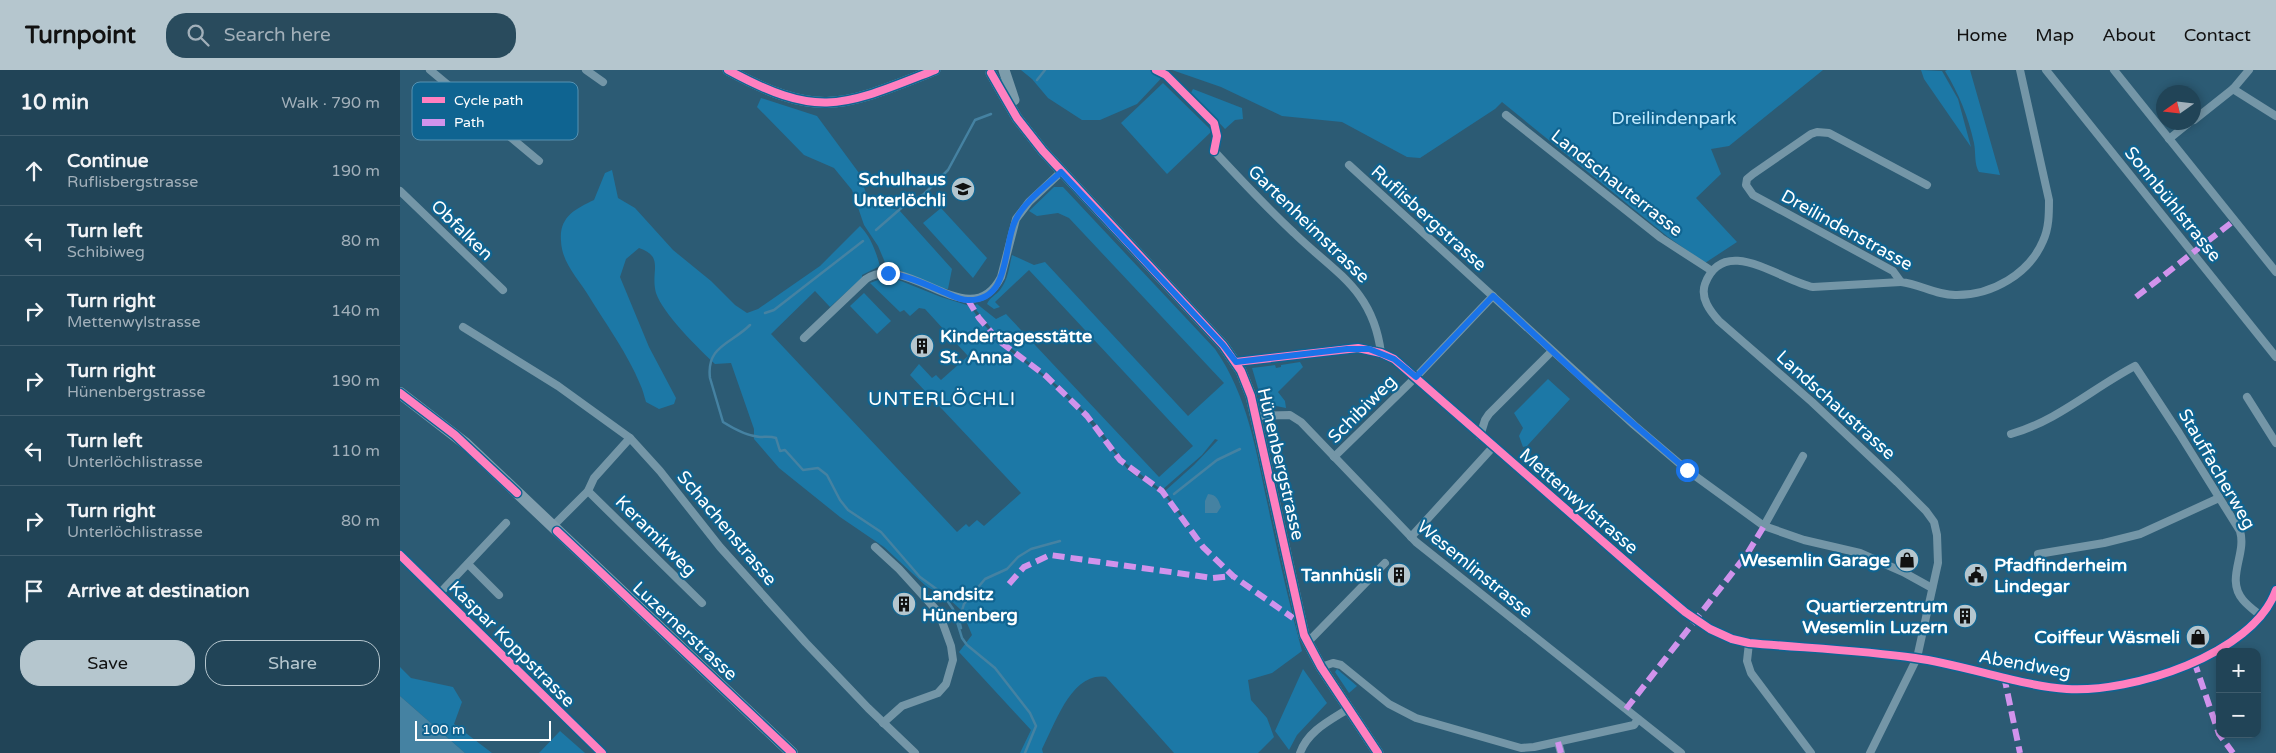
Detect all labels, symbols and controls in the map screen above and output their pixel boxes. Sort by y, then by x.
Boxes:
search box [166,13,516,58]
text: Turnpoint [25,21,136,50]
icon: search [184,21,212,49]
text: Search here [224,24,331,46]
text: Home [1956,24,2007,46]
text: Map [2035,24,2074,46]
text: About [2102,24,2156,46]
text: Contact [2184,24,2251,46]
legend [412,82,578,140]
north arrow [2156,85,2201,130]
text: 10 min [20,90,89,115]
text: Cycle path [454,92,523,109]
text: Walk · 790 m [281,93,380,113]
park label: Dreilindenpark [1611,107,1737,129]
text: Path [454,114,485,131]
street label: Landschauterrasse [1547,125,1687,241]
street label: Sonnbühlstrasse [2120,142,2226,266]
text: Continue [67,150,149,172]
icon: ahead [20,157,48,185]
street label: Gartenheimstrasse [1244,160,1374,288]
street label: Ruflisbergstrasse [1367,160,1491,276]
text: 190 m [331,161,380,181]
place label: Schulhaus Unterlöchli [853,168,946,211]
text: Ruflisbergstrasse [67,172,198,192]
school or university icon: Schulhaus Unterlöchli [950,176,976,202]
street label: Dreilindenstrasse [1777,185,1917,275]
street label: Obfalken [426,195,498,265]
text: Turn left [67,220,143,242]
icon: left [20,227,48,255]
text: 80 m [341,231,380,251]
text: Schibiweg [67,242,145,262]
route end [877,262,900,285]
text: Turn right [67,290,155,312]
icon: right [20,297,48,325]
text: 140 m [331,301,380,321]
text: Mettenwylstrasse [67,312,201,332]
place label: Kindertagesstätte St. Anna [940,325,1092,368]
building icon: Kindertagesstätte St. Anna [909,333,935,359]
street label: Landschaustrasse [1772,346,1900,464]
text: Turn right [67,360,155,382]
icon: right [20,367,48,395]
street label: Schibiweg [1323,370,1401,448]
text: 190 m [331,371,380,391]
text: Hünenbergstrasse [67,382,206,402]
street label: Hünenbergstrasse [1253,386,1309,542]
district label: UNTERLÖCHLI [868,388,1016,410]
street label: Stauffacherweg [2174,405,2260,533]
text: Turn left [67,430,143,452]
icon: left [20,437,48,465]
text: 110 m [331,441,380,461]
street label: Mettenwylstrasse [1515,443,1643,559]
text: Unterlöchlistrasse [67,452,203,472]
route start [1676,459,1699,482]
street label: Schachenstrasse [672,466,782,590]
street label: Keramikweg [611,491,701,581]
text: Turn right [67,500,155,522]
icon: right [20,507,48,535]
text: 80 m [341,511,380,531]
street label: Wesemlinstrasse [1413,516,1537,622]
text: Unterlöchlistrasse [67,522,203,542]
shop icon: Wesemlin Garage [1894,547,1920,573]
place label: Wesemlin Garage [1740,549,1890,571]
place label: Pfadfinderheim Lindegar [1994,554,2127,597]
building icon: Tannhüsli [1386,562,1412,588]
public building icon: Pfadfinderheim Lindegar [1963,562,1989,588]
place label: Tannhüsli [1300,564,1382,586]
street label: Kaspar Koppstrasse [444,576,580,712]
icon: arrive [20,577,48,605]
street label: Luzernerstrasse [628,577,742,685]
text: Arrive at destination [67,580,250,602]
place label: Landsitz Hünenberg [922,583,1018,626]
building icon: Landsitz Hünenberg [891,591,917,617]
place label: Quartierzentrum Wesemlin Luzern [1802,595,1948,638]
building icon: Quartierzentrum Wesemlin Luzern [1952,603,1978,629]
shop icon: Coiffeur Wäsmeli [2185,624,2211,650]
place label: Coiffeur Wäsmeli [2034,626,2180,648]
button: Save [20,640,195,686]
button: Share [205,640,380,686]
street label: Abendweg [1977,645,2073,683]
map controls [2216,648,2261,738]
button: + [2216,648,2261,693]
button: − [2216,693,2261,738]
scale bar [415,718,551,741]
text: 100 m [422,721,465,738]

